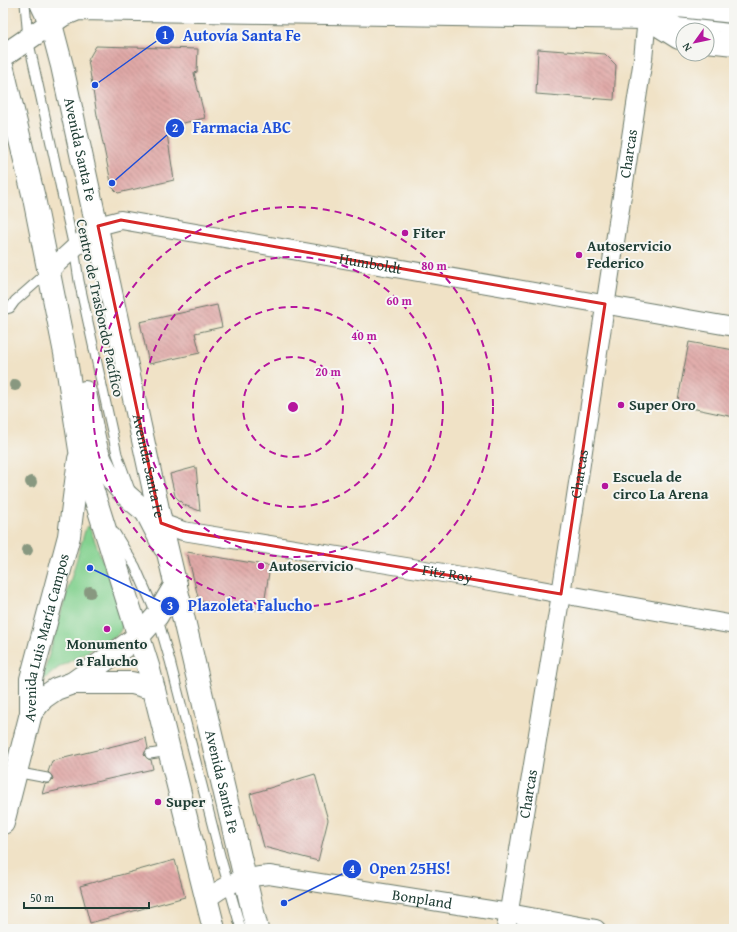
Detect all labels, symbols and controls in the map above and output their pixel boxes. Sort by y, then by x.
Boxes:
callout: Autovía Santa Fe [155,21,309,49]
north arrow [675,22,715,62]
text: Autovía Santa Fe [183,23,301,47]
text: 1 [162,26,168,43]
text: N [678,39,695,55]
street label: Avenida Santa Fe [59,95,102,203]
callout: Farmacia ABC [165,114,299,142]
text: Farmacia ABC [193,115,291,139]
text: 2 [172,119,178,136]
street label: Charcas [614,128,642,180]
street label: Centro de Trasbordo Pacífico [71,217,130,399]
place label: Fiter [413,222,445,243]
marker: Fiter [400,228,410,238]
place label: Autoservicio Federico [587,235,671,273]
street label: Humboldt [338,247,404,279]
marker: Autoservicio Federico [574,250,584,260]
text: 80 m [421,257,447,274]
text: 60 m [386,292,412,309]
text: 40 m [351,327,377,344]
text: 20 m [315,363,341,380]
place label: Super Oro [629,394,696,415]
centre of rings [286,400,300,414]
marker: Super Oro [616,400,626,410]
street label: Avenida Santa Fe [128,412,171,520]
street label: Charcas [565,448,593,500]
place label: Escuela de circo La Arena [613,466,709,504]
marker: Escuela de circo La Arena [600,481,610,491]
street label: Avenida Luis María Campos [18,551,74,724]
place label: Autoservicio [269,555,353,576]
street label: Fitz Roy [421,559,474,588]
marker: Autoservicio [256,561,266,571]
callout: Plazoleta Falucho [160,592,321,620]
text: Plazoleta Falucho [188,593,313,617]
text: 3 [167,597,173,614]
marker: Monumento a Falucho [102,624,112,634]
place label: Monumento a Falucho [66,633,148,671]
street label: Avenida Santa Fe [200,727,245,835]
street label: Charcas [513,768,542,820]
place label: Super [166,791,205,812]
marker: Super [153,797,163,807]
callout: Open 25HS! [342,855,459,883]
text: Open 25HS! [369,856,451,880]
text: 4 [349,860,355,877]
scale bar [24,884,149,910]
street label: Bonpland [391,884,454,914]
text: 50 m [30,889,54,906]

